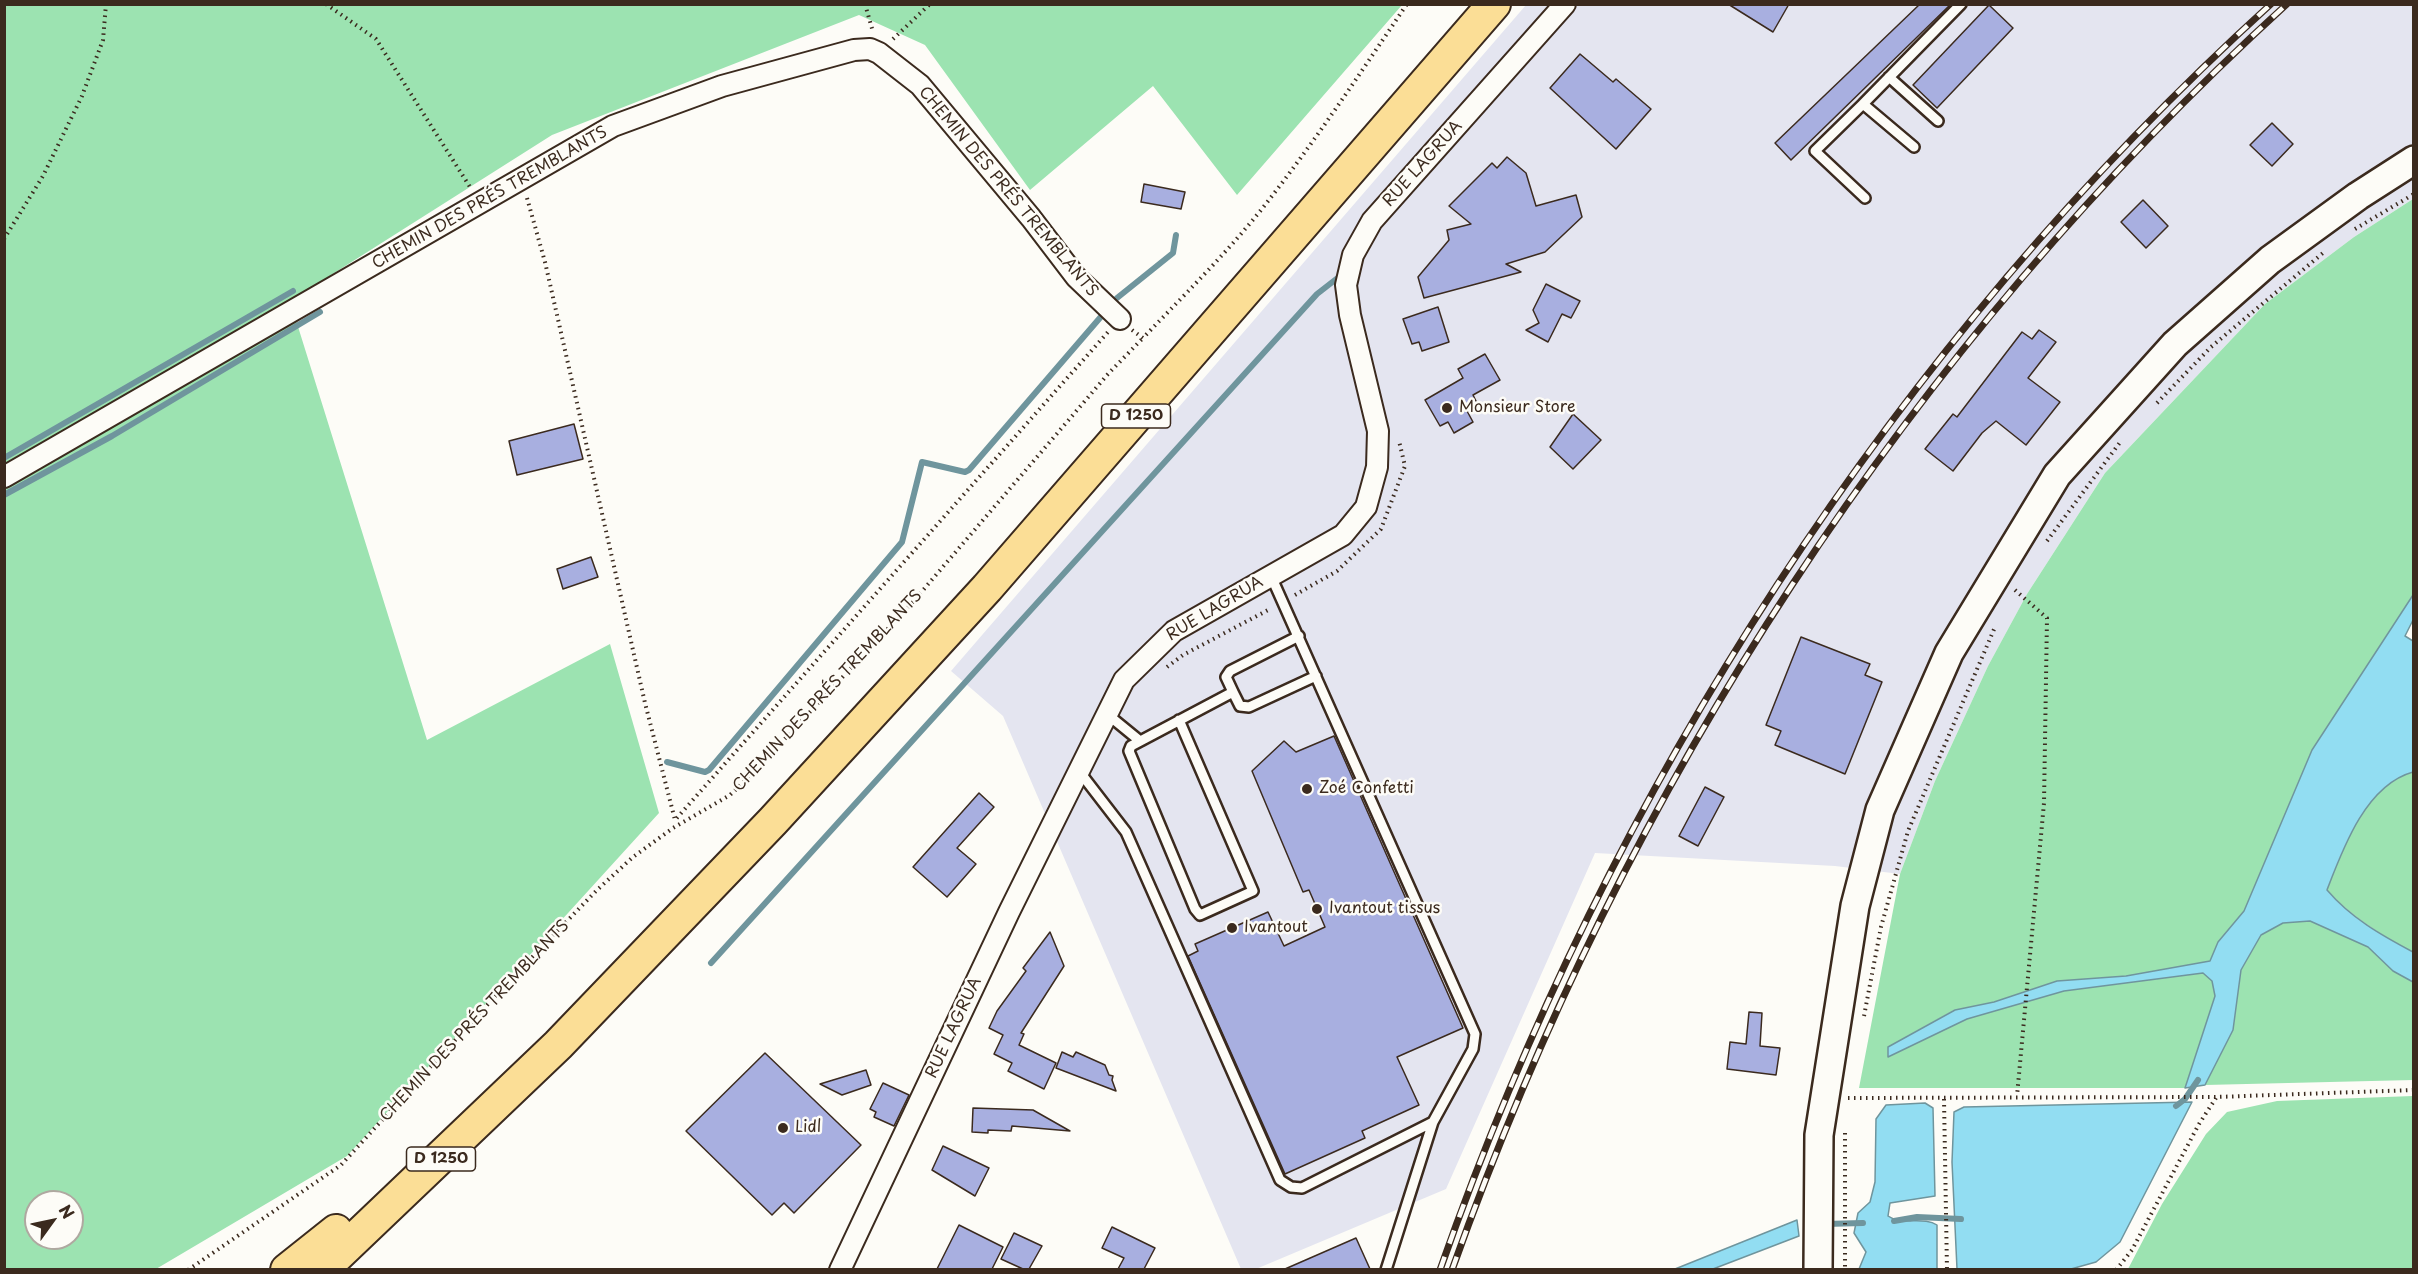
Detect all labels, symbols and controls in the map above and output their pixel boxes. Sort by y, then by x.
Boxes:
street label: CHEMIN DES PRÉS TREMBLANTS [914,83,1102,301]
street label: RUE LAGRUA [1379,117,1467,211]
street label: CHEMIN DES PRÉS TREMBLANTS [369,123,611,273]
place label: Monsieur Store [1459,398,1575,418]
marker: Monsieur Store [1440,401,1454,415]
road number: D 1250 [1102,404,1170,428]
street label: RUE LAGRUA [1163,573,1267,645]
street label: CHEMIN DES PRÉS TREMBLANTS [729,586,927,796]
place label: Zoé Confetti [1319,779,1414,799]
marker: Zoé Confetti [1300,782,1314,796]
place label: Ivantout tissus [1329,899,1440,919]
marker: Ivantout tissus [1310,902,1324,916]
street label: CHEMIN DES PRÉS TREMBLANTS [376,916,574,1126]
place label: Ivantout [1244,918,1308,938]
marker: Ivantout [1225,921,1239,935]
street label: RUE LAGRUA [922,974,986,1082]
place label: Lidl [795,1118,821,1138]
marker: Lidl [776,1121,790,1135]
road number: D 1250 [406,1147,476,1171]
north arrow [24,1190,84,1250]
text: N [54,1199,81,1223]

